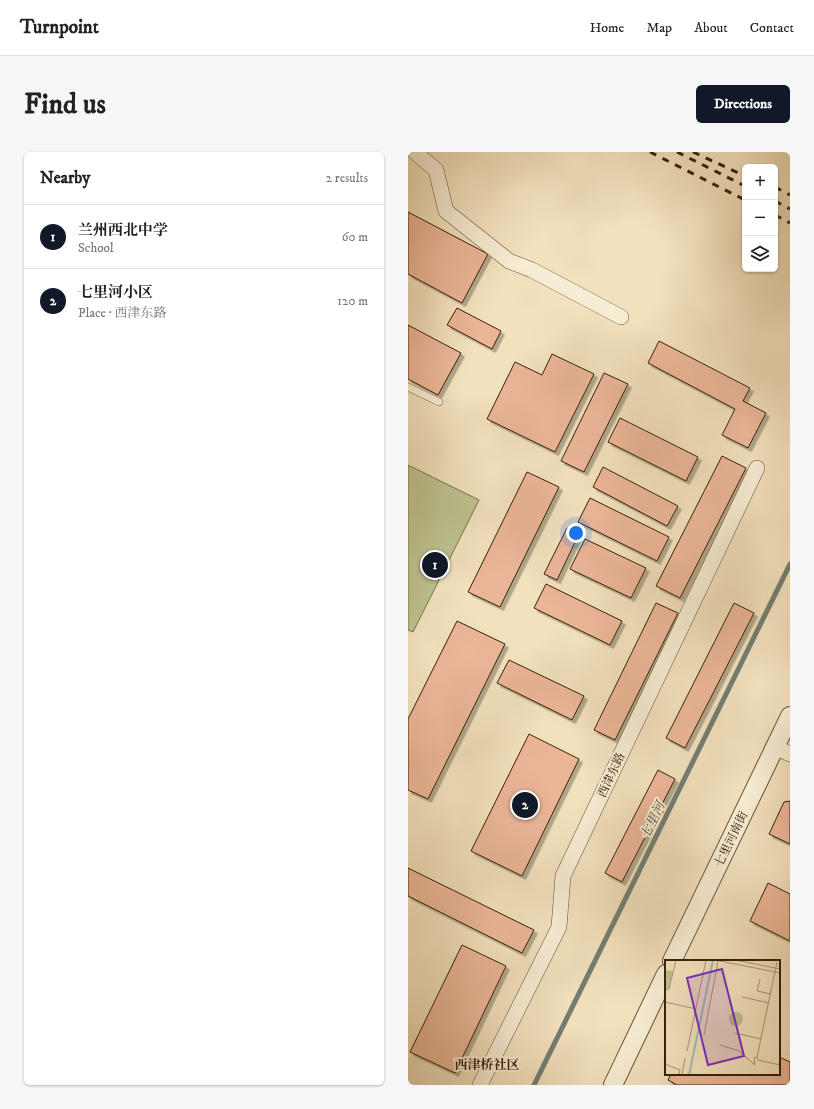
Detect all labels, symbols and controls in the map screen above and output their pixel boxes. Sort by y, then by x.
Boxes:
text: Turnpoint [20,16,99,39]
text: Home [590,19,624,37]
text: Map [646,19,672,37]
text: About [694,19,728,37]
text: Contact [750,19,794,37]
button: Directions [696,85,790,123]
text: Find us [24,87,106,122]
map controls [742,164,778,272]
button: + [742,164,778,200]
text: Nearby [40,167,90,189]
text: 2 results [326,170,368,186]
button: − [742,200,778,236]
text: 兰州西北中学 [78,221,168,240]
text: 1 [51,229,55,245]
text: 60 m [342,229,368,245]
button: layers [742,236,778,272]
text: School [78,240,114,256]
text: 七里河小区 [78,283,153,302]
text: 2 [50,293,56,309]
text: 120 m [337,293,368,309]
text: Place · 西津东路 [78,305,167,321]
your location [566,523,586,543]
pin: 1 [422,550,448,580]
street label: 西津东路 [595,750,628,800]
pin: 2 [512,790,538,820]
water label: 七里河 [637,798,670,841]
street label: 七里河南街 [712,808,752,869]
inset map [665,960,780,1075]
district label: 西津桥社区 [454,1057,520,1073]

